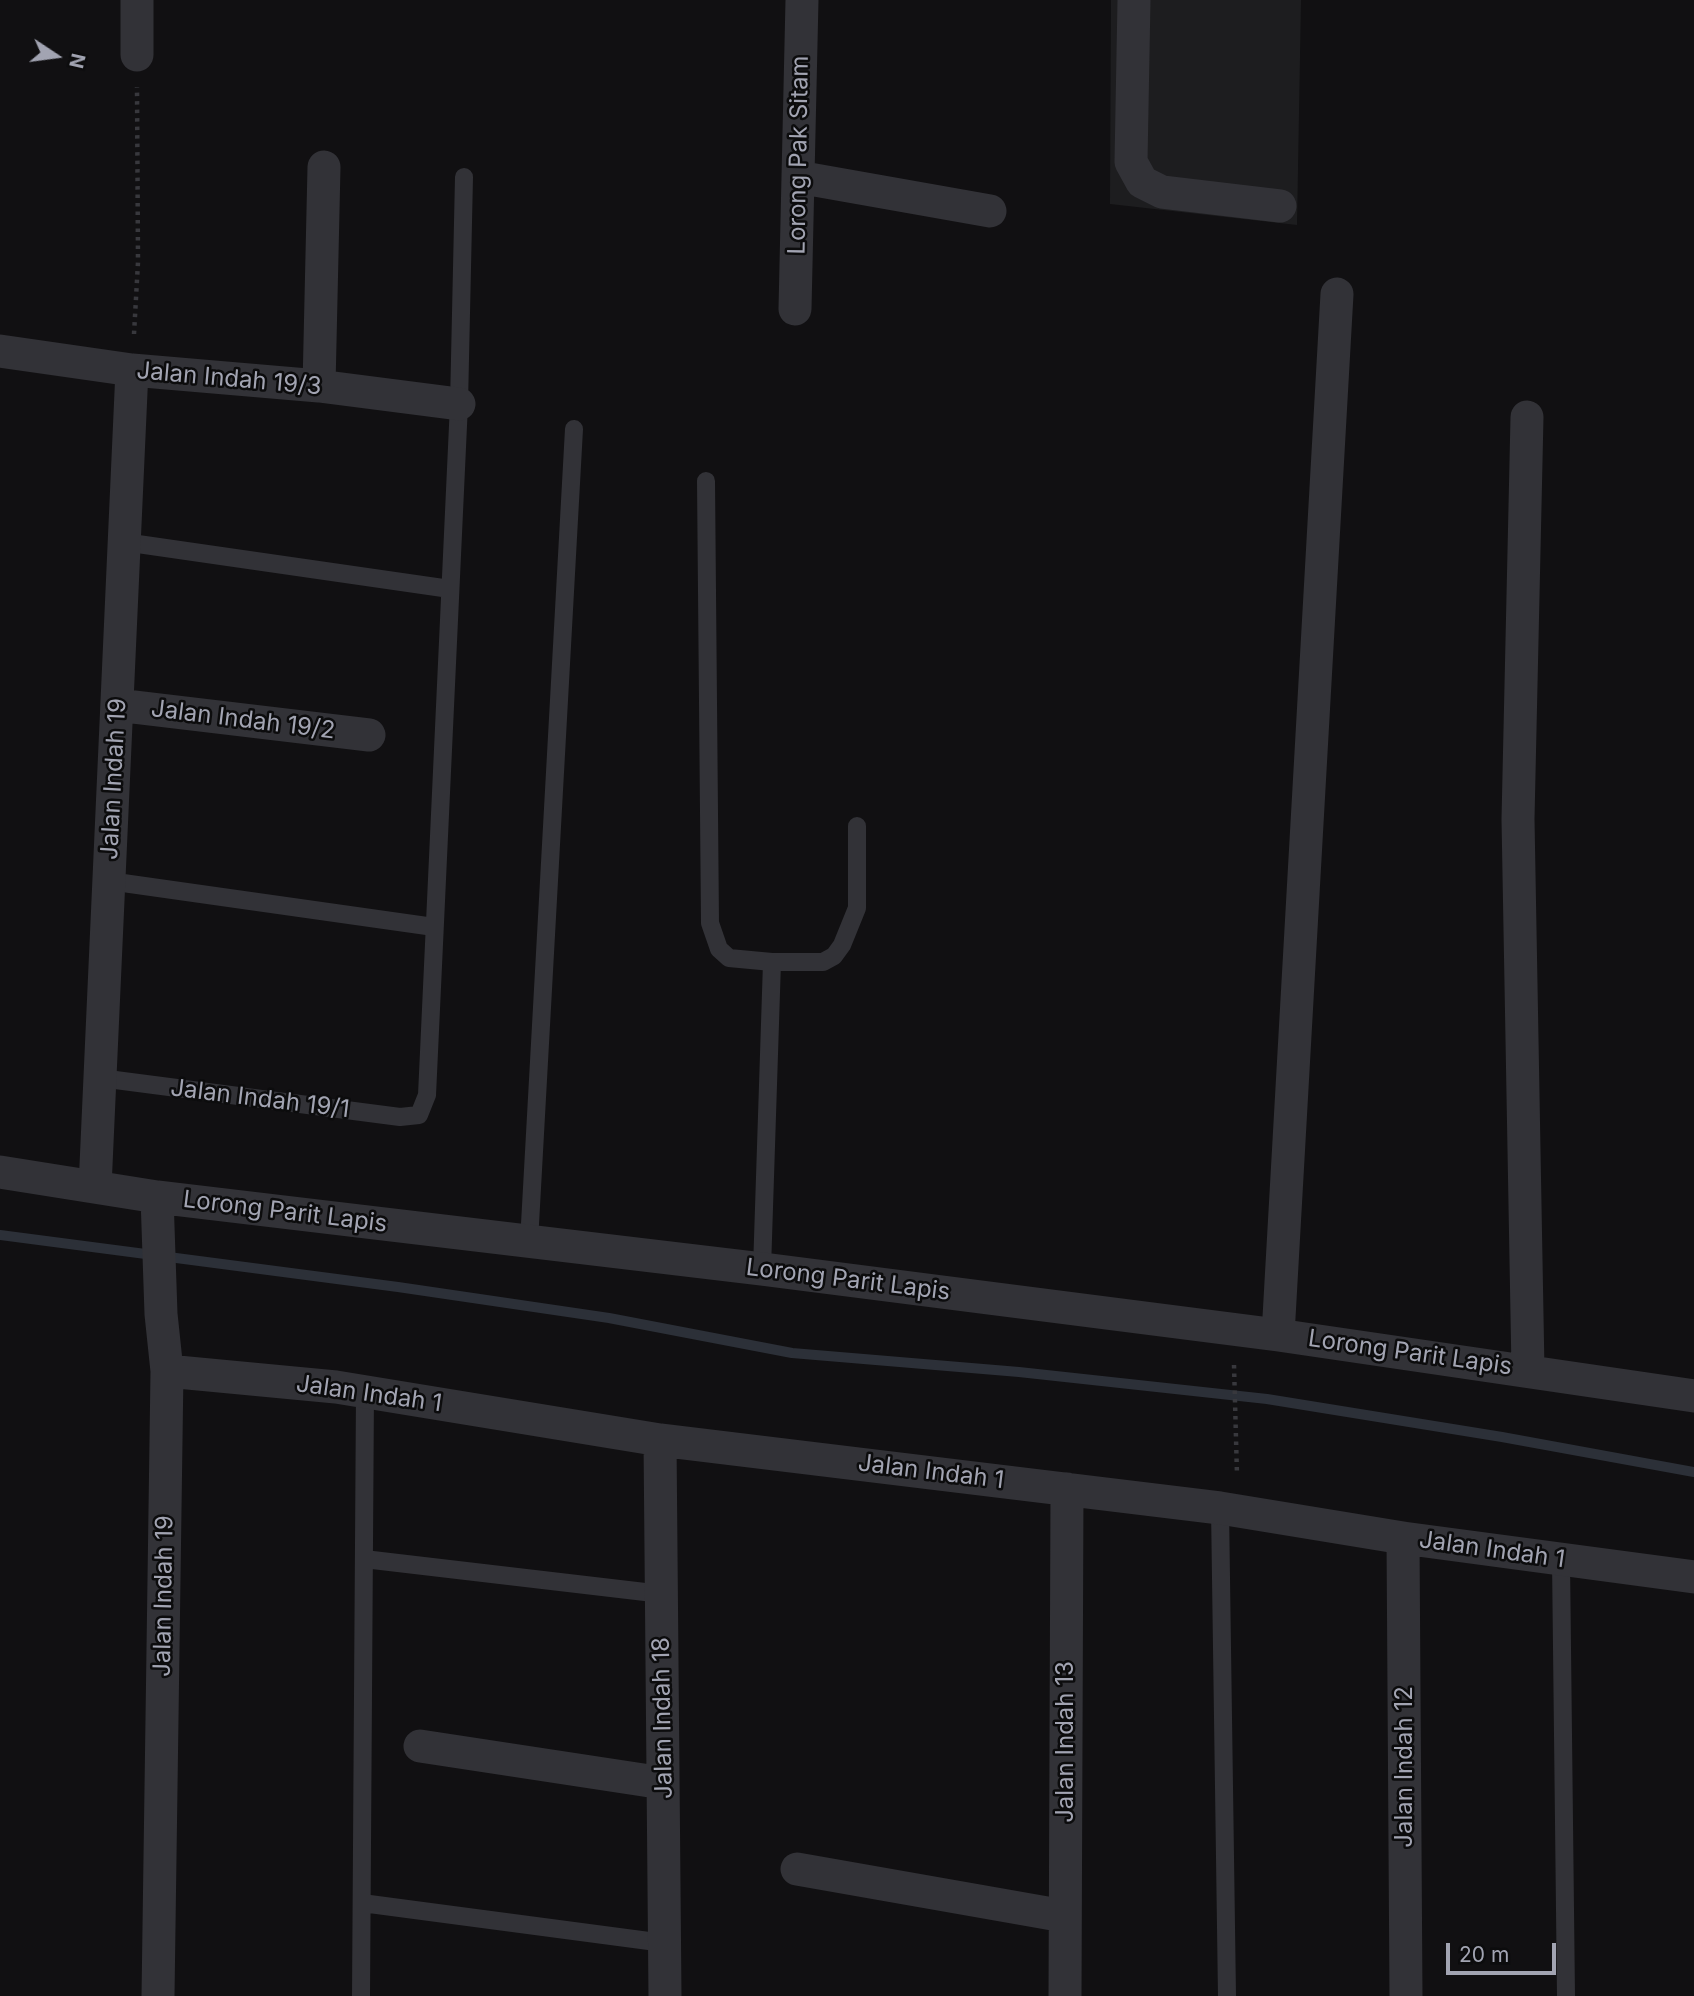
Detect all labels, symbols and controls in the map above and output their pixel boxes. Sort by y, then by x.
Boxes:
north arrow [21,21,91,91]
text: N [64,51,90,70]
street label: Lorong Pak Sitam [783,55,815,255]
street label: Jalan Indah 19/3 [135,357,323,401]
street label: Jalan Indah 19/2 [149,694,337,746]
street label: Jalan Indah 19 [95,697,133,861]
street label: Jalan Indah 19/1 [169,1074,351,1124]
street label: Lorong Parit Lapis [181,1185,389,1239]
street label: Lorong Parit Lapis [744,1253,952,1307]
street label: Lorong Parit Lapis [1306,1324,1514,1382]
street label: Jalan Indah 1 [294,1370,444,1418]
street label: Jalan Indah 1 [856,1449,1006,1495]
street label: Jalan Indah 19 [148,1515,180,1677]
street label: Jalan Indah 1 [1417,1526,1567,1574]
street label: Jalan Indah 18 [647,1637,679,1799]
street label: Jalan Indah 13 [1052,1661,1080,1823]
street label: Jalan Indah 12 [1391,1686,1419,1848]
scale bar [1449,1930,1559,1974]
text: 20 m [1459,1942,1509,1967]

